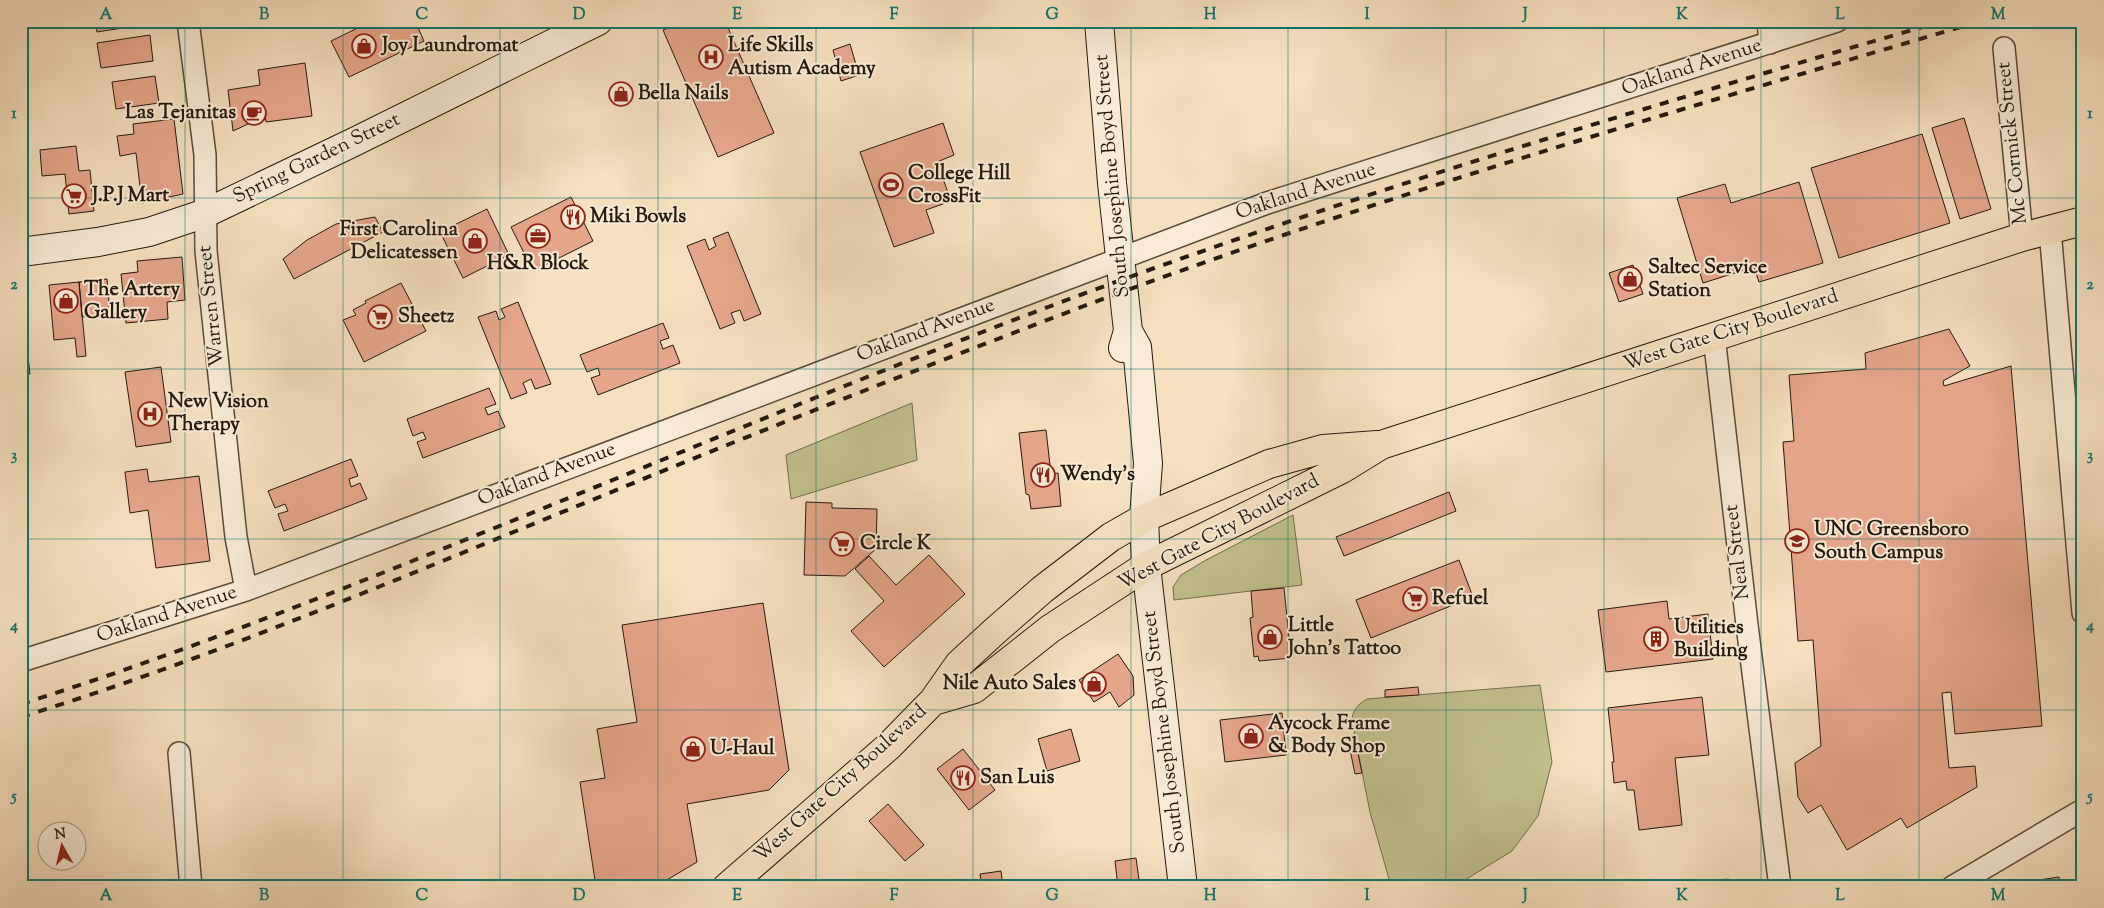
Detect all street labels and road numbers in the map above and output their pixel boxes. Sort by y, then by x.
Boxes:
street label: Oakland Avenue [1618,32,1766,104]
street label: South Josephine Boyd Street [1088,53,1138,299]
street label: Mc Cormick Street [1990,60,2036,226]
street label: Spring Garden Street [229,106,406,212]
street label: Oakland Avenue [1232,156,1380,228]
street label: Warren Street [191,244,233,368]
street label: West Gate City Boulevard [1620,283,1842,379]
street label: Oakland Avenue [853,291,999,371]
street label: Oakland Avenue [474,435,620,515]
street label: West Gate City Boulevard [1113,468,1325,598]
street label: Neal Street [1718,503,1758,601]
street label: Oakland Avenue [93,579,241,651]
street label: South Josephine Boyd Street [1136,609,1194,855]
street label: West Gate City Boulevard [748,698,934,870]

